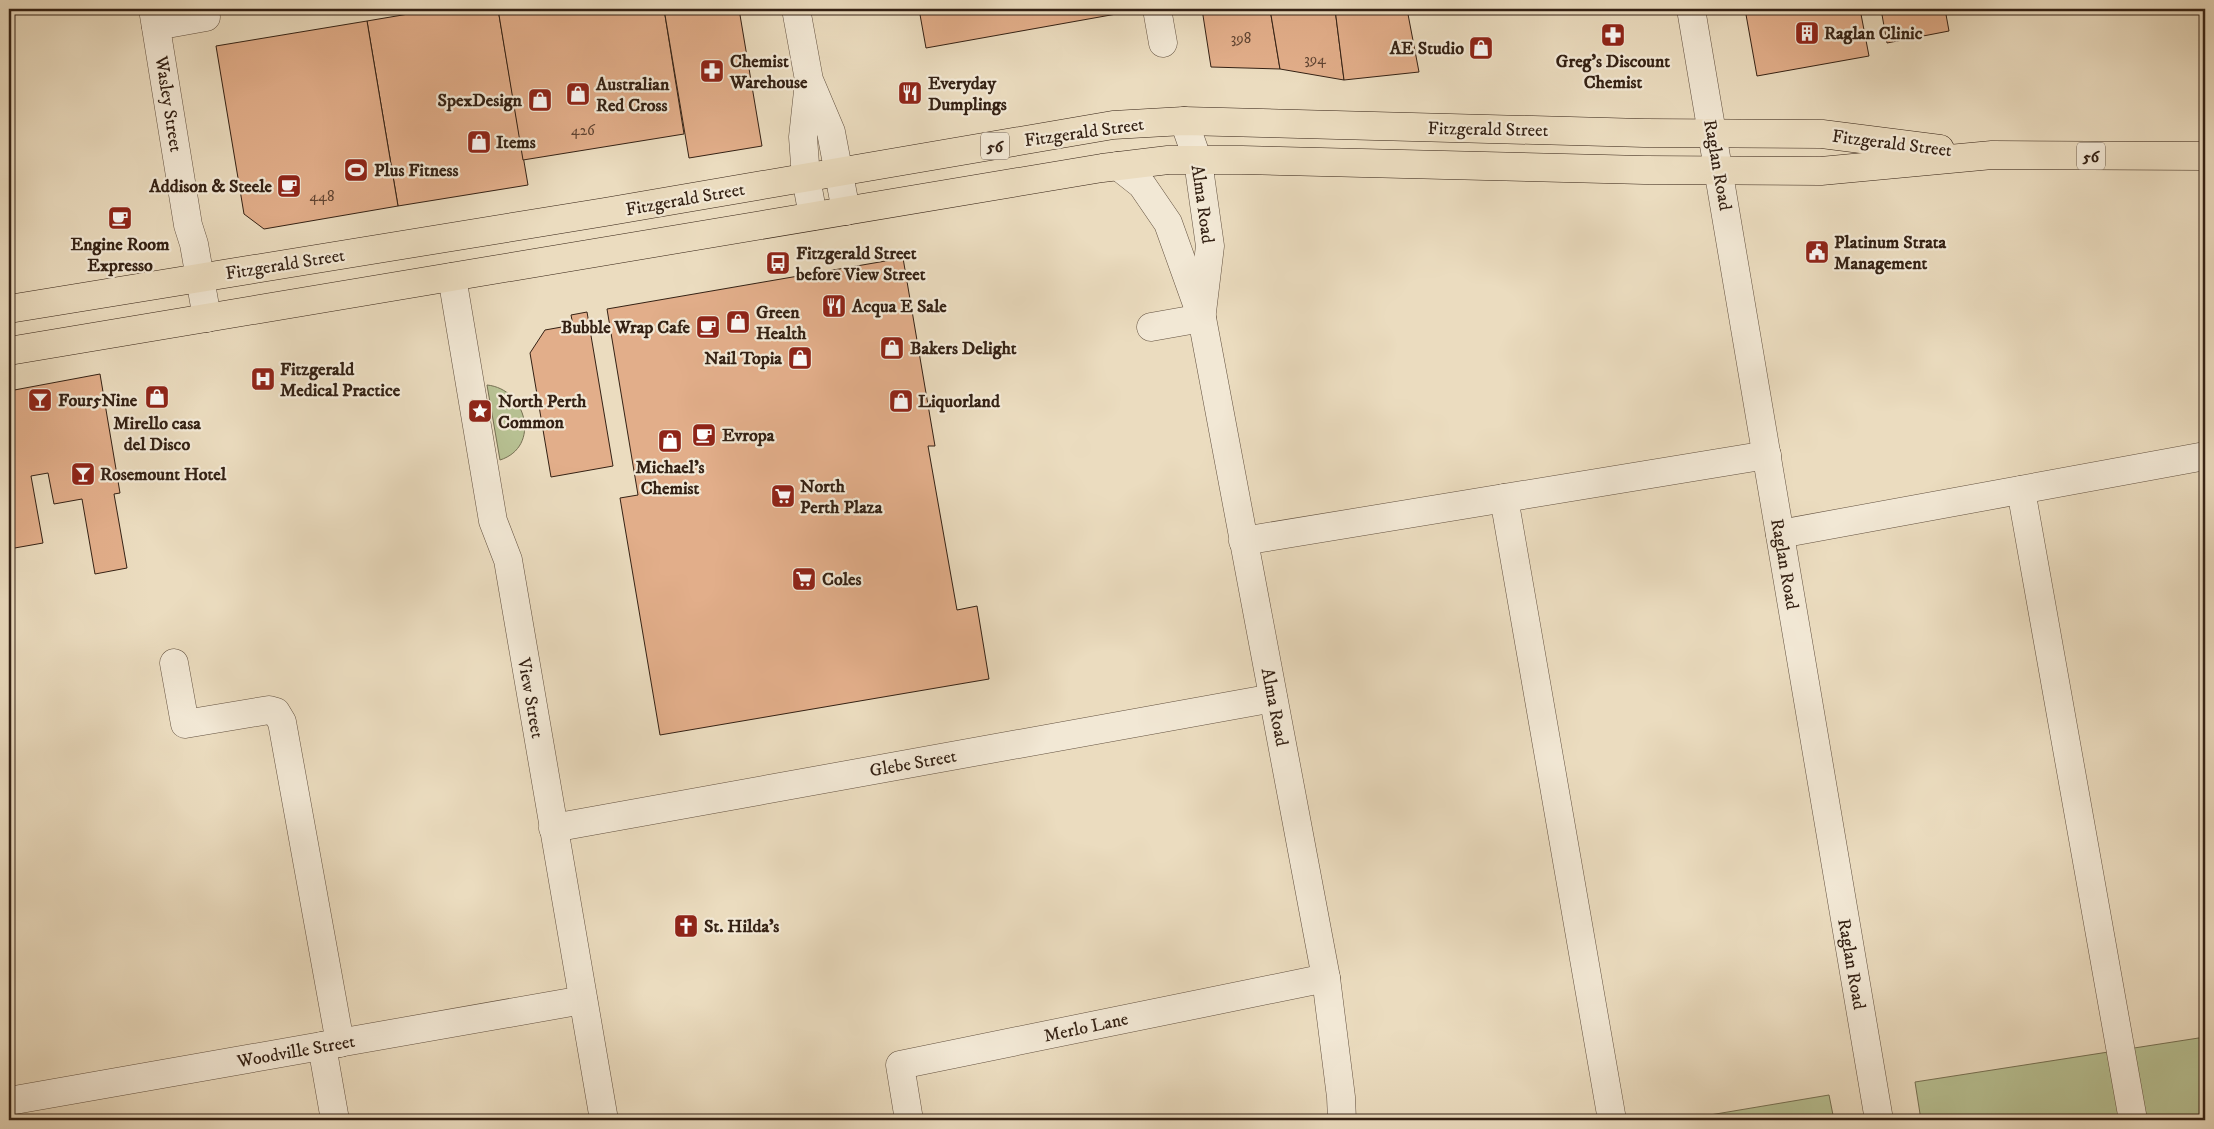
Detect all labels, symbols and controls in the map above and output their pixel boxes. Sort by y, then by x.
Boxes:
building icon: Raglan Clinic [1794,20,1820,46]
pharmacy icon: Greg's Discount Chemist [1600,22,1626,48]
place label: Raglan Clinic [1824,23,1923,45]
house number: 398 [1231,29,1251,48]
shop icon: AE Studio [1468,35,1494,61]
place label: AE Studio [1389,38,1464,60]
house number: 394 [1304,50,1326,69]
place label: Chemist Warehouse [729,51,808,94]
place label: Greg's Discount Chemist [1556,51,1670,94]
street label: Wasley Street [149,54,186,154]
pharmacy icon: Chemist Warehouse [699,58,725,84]
place label: Everyday Dumplings [928,73,1007,116]
place label: Australian Red Cross [595,74,670,117]
restaurant icon: Everyday Dumplings [897,80,923,106]
shop icon: Australian Red Cross [565,81,591,107]
shop icon: SpexDesign [527,87,553,113]
place label: SpexDesign [438,90,523,112]
street label: Fitzgerald Street [1023,114,1146,152]
street label: Fitzgerald Street [1428,118,1549,142]
street label: Raglan Road [1698,118,1736,212]
house number: 426 [571,121,596,140]
street label: Fitzgerald Street [1831,126,1953,162]
shop icon: Items [466,129,492,155]
place label: Items [496,132,536,154]
road number: 56 [981,132,1009,160]
road number: 56 [2077,142,2105,170]
sports icon: Plus Fitness [343,157,369,183]
place label: Plus Fitness [374,160,458,182]
street label: Alma Road [1186,163,1218,245]
cafe icon: Addison & Steele [276,173,302,199]
place label: Addison & Steele [148,176,273,198]
street label: Fitzgerald Street [624,179,747,221]
house number: 448 [310,187,334,206]
cafe icon: Engine Room Expresso [107,205,133,231]
place label: Platinum Strata Management [1834,232,1947,275]
place label: Engine Room Expresso [70,234,170,277]
public building icon: Platinum Strata Management [1804,239,1830,265]
place label: Fitzgerald Street before View Street [795,243,926,286]
street label: Fitzgerald Street [224,245,347,285]
bus stop icon: Fitzgerald Street before View Street [765,250,791,276]
restaurant icon: Acqua E Sale [821,293,847,319]
place label: Acqua E Sale [851,296,947,318]
place label: Green Health [756,302,807,345]
shop icon: Green Health [725,309,751,335]
cafe icon: Bubble Wrap Cafe [695,314,721,340]
place label: Bubble Wrap Cafe [561,317,691,339]
shop icon: Bakers Delight [879,335,905,361]
place label: Bakers Delight [910,338,1017,360]
shop icon: Nail Topia [787,345,813,371]
place label: Nail Topia [704,348,782,370]
place label: Fitzgerald Medical Practice [280,359,401,402]
hospital icon: Fitzgerald Medical Practice [250,366,276,392]
shop icon: Mirello casa del Disco [144,384,170,410]
bar icon: Four5Nine [27,387,53,413]
shop icon: Liquorland [888,388,914,414]
place label: Four5Nine [58,390,138,412]
place label: North Perth Common [498,391,587,434]
place label: Liquorland [918,391,1001,413]
place icon: North Perth Common [467,398,493,424]
place label: Mirello casa del Disco [113,413,201,456]
cafe icon: Evropa [691,422,717,448]
place label: Evropa [722,425,775,447]
shop icon: Michael's Chemist [657,428,683,454]
place label: Michael's Chemist [635,457,705,500]
bar icon: Rosemount Hotel [70,461,96,487]
place label: Rosemount Hotel [100,464,227,486]
place label: North Perth Plaza [800,476,883,519]
supermarket icon: North Perth Plaza [770,483,796,509]
street label: Raglan Road [1765,517,1803,611]
supermarket icon: Coles [791,566,817,592]
place label: Coles [822,569,861,591]
street label: View Street [512,655,548,740]
street label: Alma Road [1256,666,1292,748]
street label: Glebe Street [868,745,958,782]
church icon: St. Hilda's [673,913,699,939]
place label: St. Hilda's [704,916,779,938]
street label: Raglan Road [1832,917,1870,1011]
street label: Merlo Lane [1042,1008,1130,1048]
street label: Woodville Street [235,1031,357,1073]

